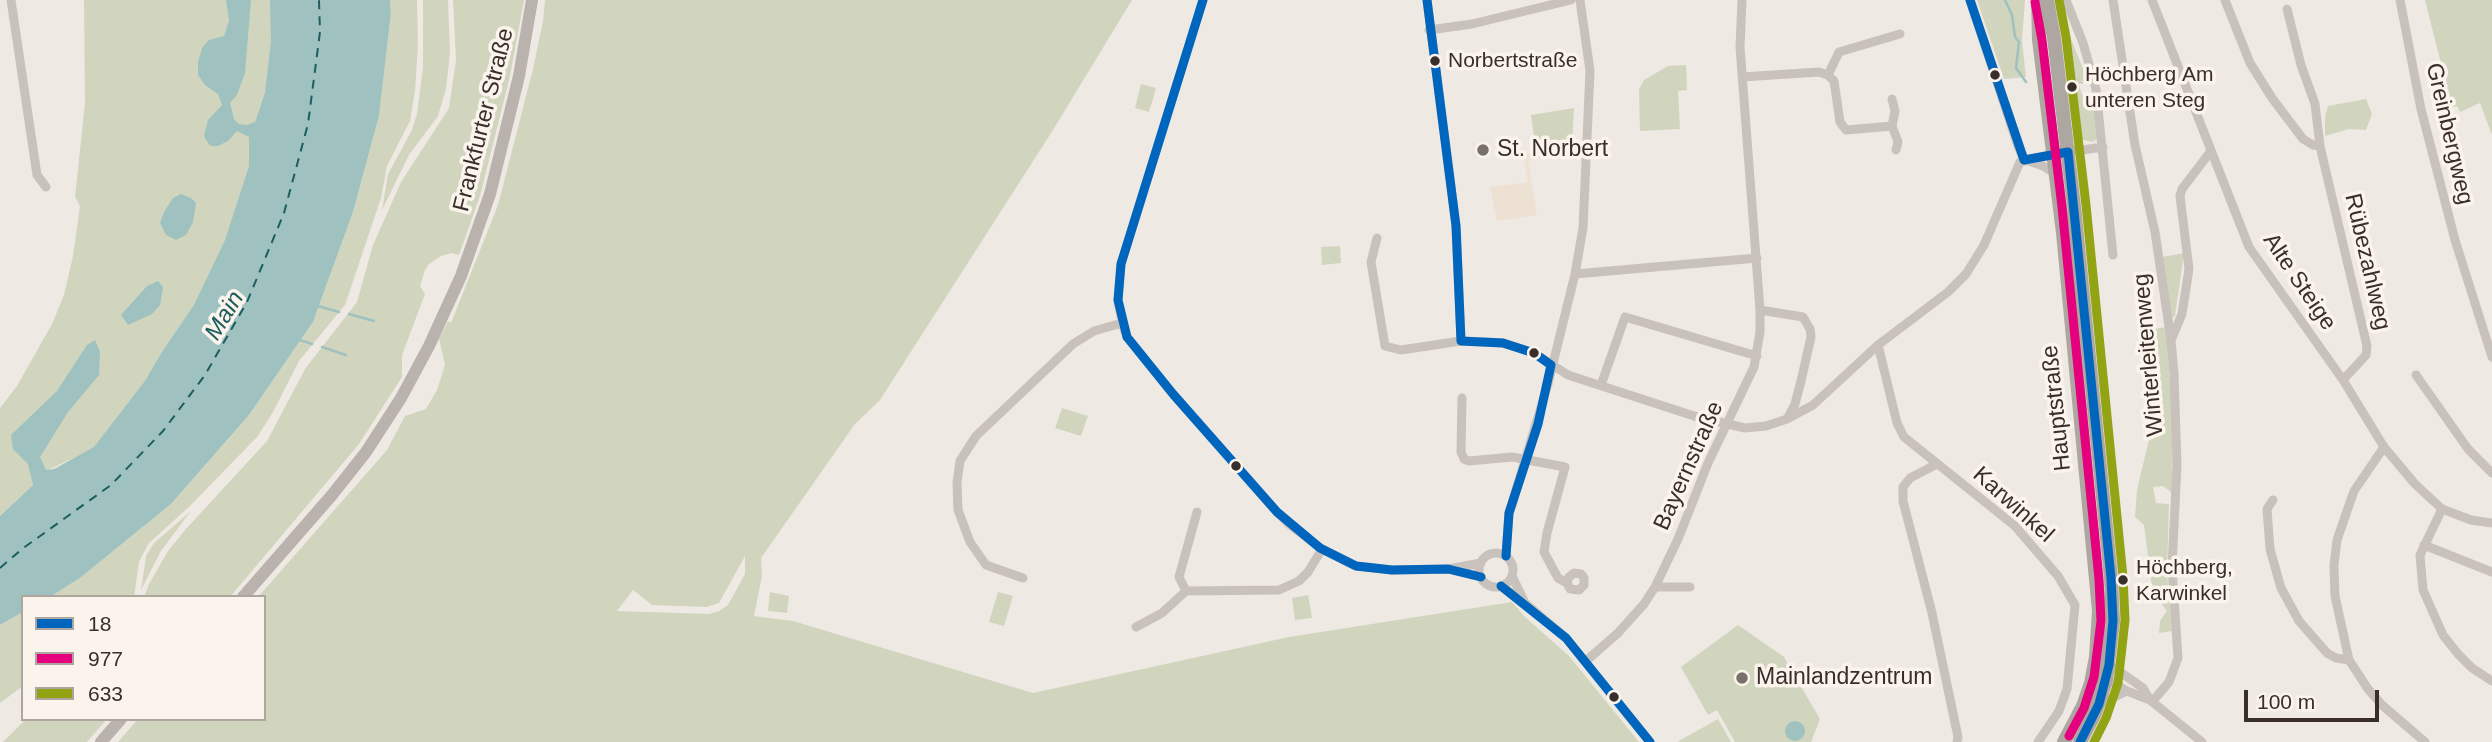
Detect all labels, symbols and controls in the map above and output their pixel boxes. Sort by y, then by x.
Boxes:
street label: Frankfurter Straße [448,26,520,214]
place label: Norbertstraße [1448,48,1578,74]
marker: Norbertstraße [1428,54,1442,68]
street label: Greinbergweg [2419,61,2479,207]
place label: Höchberg Am unteren Steg [2085,62,2213,112]
unlabelled marker [1988,68,2002,82]
marker: Höchberg Am unteren Steg [2065,80,2079,94]
place label: St. Norbert [1497,136,1608,164]
marker: St. Norbert [1475,142,1491,158]
street label: Rübezahlweg [2338,191,2396,333]
street label: Alte Steige [2256,228,2342,336]
street label: Winterleitenweg [2128,272,2170,438]
water label: Main [199,286,251,346]
street label: Hauptstraße [2037,344,2077,472]
unlabelled marker [1527,346,1541,360]
street label: Bayernstraße [1648,397,1730,535]
unlabelled marker [1229,459,1243,473]
street label: Karwinkel [1967,461,2059,549]
place label: Höchberg, Karwinkel [2136,555,2233,605]
marker: Höchberg, Karwinkel [2116,573,2130,587]
legend [21,595,266,721]
text: 18 [88,612,111,635]
text: 977 [88,647,123,670]
place label: Mainlandzentrum [1756,664,1932,692]
marker: Mainlandzentrum [1734,670,1750,686]
scale bar [2247,676,2382,720]
text: 633 [88,682,123,705]
unlabelled marker [1607,690,1621,704]
text: 100 m [2257,690,2315,713]

